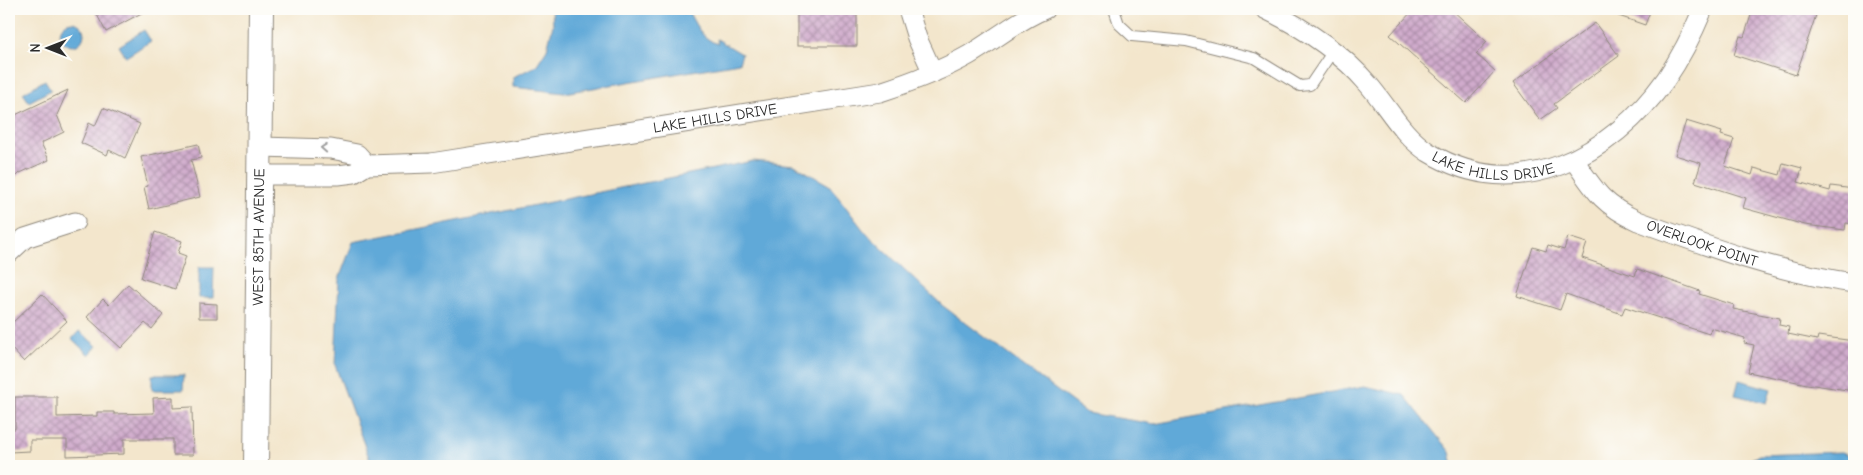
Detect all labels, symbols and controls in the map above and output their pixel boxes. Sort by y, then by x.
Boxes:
north arrow [22,22,72,72]
text: N [27,43,44,53]
street label: LAKE HILLS DRIVE [652,99,778,137]
one-way arrow [320,143,328,154]
street label: LAKE HILLS DRIVE [1429,147,1557,184]
street label: WEST 85TH AVENUE [249,168,268,306]
street label: OVERLOOK POINT [1644,216,1760,270]

